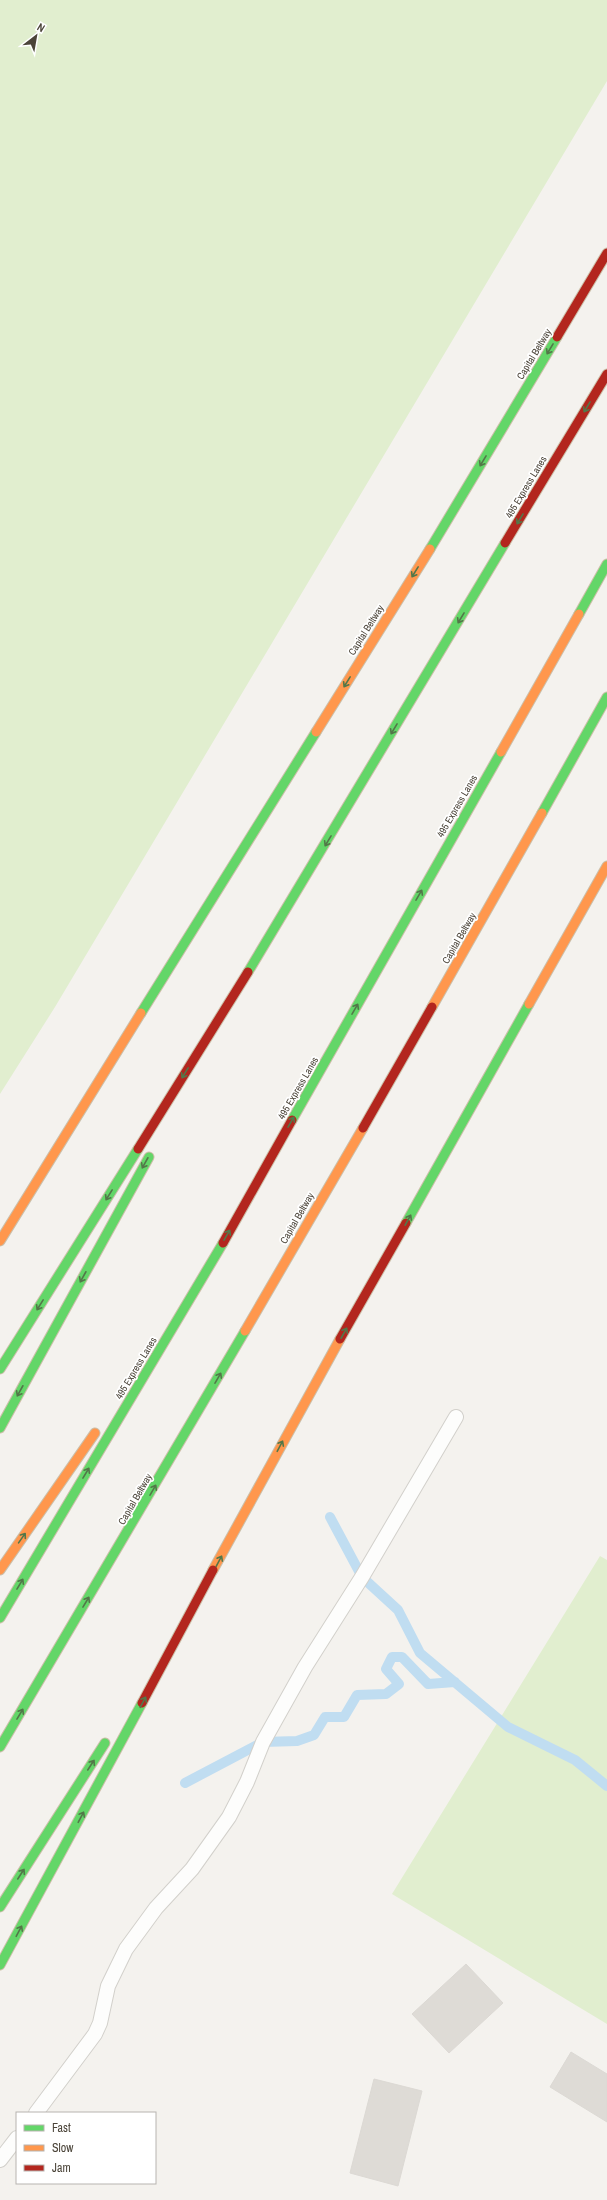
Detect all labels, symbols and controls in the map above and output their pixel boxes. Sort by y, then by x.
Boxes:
north arrow [16,16,56,56]
text: N [35,20,48,35]
street label: Capital Beltway [514,325,555,382]
one-way arrow [545,343,553,355]
one-way arrow [583,401,591,412]
street label: 495 Express Lanes [502,454,550,520]
one-way arrow [478,455,486,467]
one-way arrow [516,513,524,525]
one-way arrow [411,566,419,578]
street label: Capital Beltway [345,602,387,658]
one-way arrow [457,612,465,624]
one-way arrow [342,676,350,688]
one-way arrow [390,723,398,735]
street label: 495 Express Lanes [434,772,480,840]
one-way arrow [323,835,331,847]
one-way arrow [416,890,424,902]
street label: Capital Beltway [439,909,479,966]
one-way arrow [352,1003,360,1015]
street label: 495 Express Lanes [275,1054,321,1122]
one-way arrow [181,1067,189,1078]
one-way arrow [288,1116,296,1128]
one-way arrow [141,1157,149,1169]
one-way arrow [104,1189,112,1201]
street label: Capital Beltway [277,1189,317,1246]
one-way arrow [405,1214,413,1226]
one-way arrow [224,1229,231,1241]
one-way arrow [78,1271,86,1283]
one-way arrow [35,1299,43,1311]
one-way arrow [341,1327,349,1339]
street label: 495 Express Lanes [112,1335,160,1401]
one-way arrow [214,1372,222,1384]
one-way arrow [16,1385,23,1397]
one-way arrow [277,1440,285,1452]
one-way arrow [83,1467,91,1479]
street label: Capital Beltway [115,1470,155,1527]
one-way arrow [149,1484,157,1496]
one-way arrow [18,1532,26,1543]
one-way arrow [216,1555,223,1567]
one-way arrow [16,1579,24,1590]
one-way arrow [83,1596,91,1608]
one-way arrow [139,1697,147,1709]
one-way arrow [16,1708,24,1720]
one-way arrow [88,1759,96,1771]
one-way arrow [77,1811,85,1823]
one-way arrow [17,1869,25,1880]
one-way arrow [15,1925,23,1937]
legend [16,2112,156,2184]
text: Fast [52,2120,71,2136]
text: Slow [52,2140,74,2156]
text: Jam [52,2160,71,2176]

